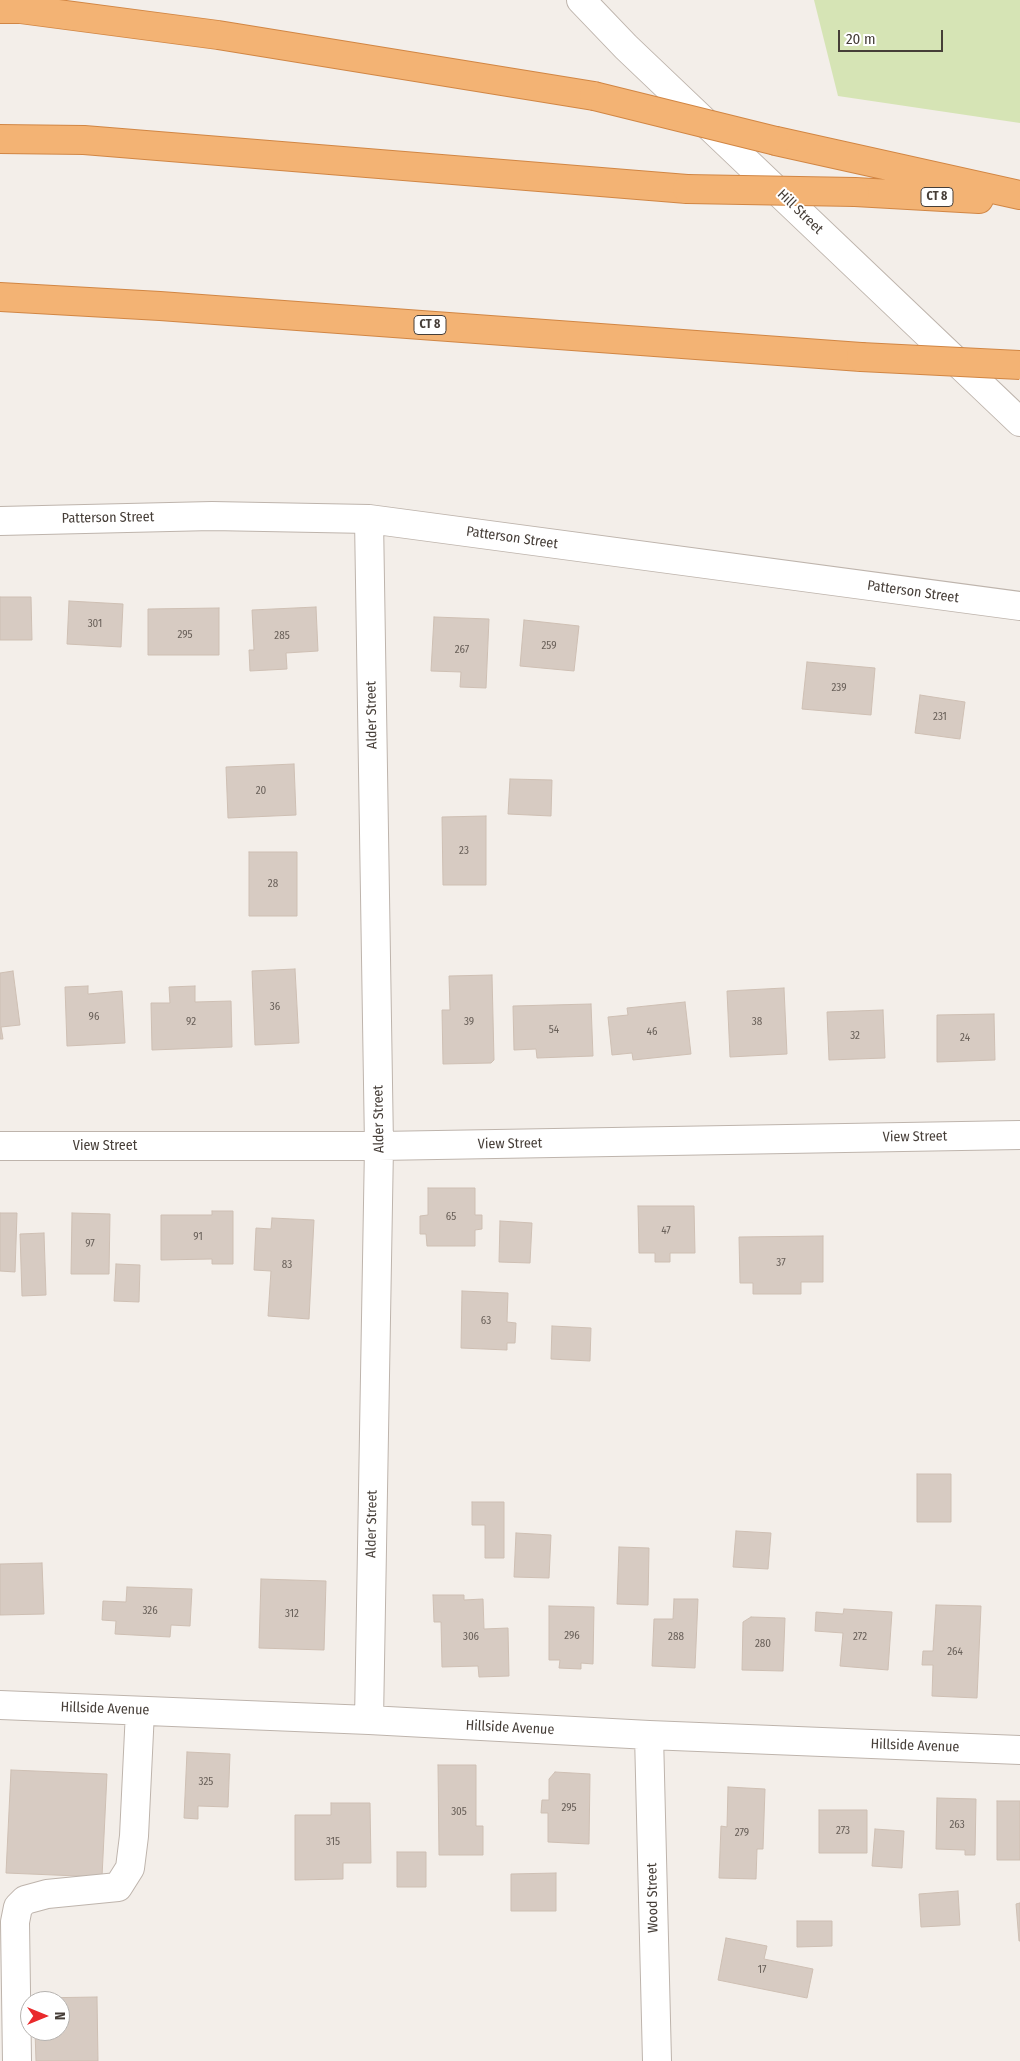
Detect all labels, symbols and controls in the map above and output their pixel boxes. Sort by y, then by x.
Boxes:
scale bar [840,20,945,52]
text: 20 m [846,30,876,48]
street label: Hill Street [774,186,826,238]
road number: CT 8 [921,188,953,206]
road number: CT 8 [414,316,446,334]
street label: Patterson Street [62,509,154,527]
street label: Patterson Street [465,523,559,553]
street label: Patterson Street [866,577,960,607]
house number: 301 [88,617,102,631]
house number: 295 [177,628,193,642]
house number: 285 [274,629,290,643]
house number: 259 [541,639,557,653]
house number: 267 [455,643,469,657]
street label: Alder Street [363,681,381,749]
house number: 239 [831,681,847,695]
house number: 231 [933,710,947,724]
house number: 20 [256,784,266,798]
house number: 23 [459,844,469,858]
house number: 28 [268,877,278,891]
house number: 36 [270,1000,280,1014]
house number: 96 [89,1010,99,1024]
house number: 92 [186,1015,196,1029]
house number: 39 [464,1015,474,1029]
house number: 38 [752,1015,762,1029]
house number: 54 [549,1023,559,1037]
house number: 46 [647,1025,657,1039]
house number: 32 [850,1029,860,1043]
house number: 24 [960,1031,970,1045]
street label: Alder Street [370,1085,388,1153]
street label: View Street [883,1128,947,1146]
street label: View Street [478,1135,542,1153]
street label: View Street [73,1138,137,1154]
house number: 65 [446,1210,456,1224]
house number: 47 [661,1224,671,1238]
house number: 91 [193,1230,203,1244]
house number: 97 [85,1237,95,1251]
house number: 37 [776,1256,786,1270]
house number: 83 [282,1258,292,1272]
house number: 63 [481,1314,491,1328]
street label: Alder Street [363,1490,381,1558]
house number: 326 [142,1604,158,1618]
house number: 312 [285,1607,299,1621]
house number: 296 [564,1629,580,1643]
house number: 306 [463,1630,479,1644]
house number: 288 [668,1630,684,1644]
house number: 272 [853,1630,867,1644]
house number: 280 [755,1637,771,1651]
house number: 264 [947,1645,963,1659]
street label: Hillside Avenue [60,1699,150,1719]
street label: Hillside Avenue [465,1717,555,1739]
street label: Hillside Avenue [870,1736,960,1756]
house number: 325 [199,1775,213,1789]
house number: 295 [561,1801,577,1815]
house number: 305 [451,1805,467,1819]
house number: 263 [949,1818,965,1832]
house number: 273 [836,1824,850,1838]
house number: 279 [735,1826,749,1840]
house number: 315 [326,1835,340,1849]
street label: Wood Street [644,1863,662,1933]
house number: 17 [758,1963,766,1977]
north arrow [20,1991,70,2041]
text: N [51,2012,68,2020]

